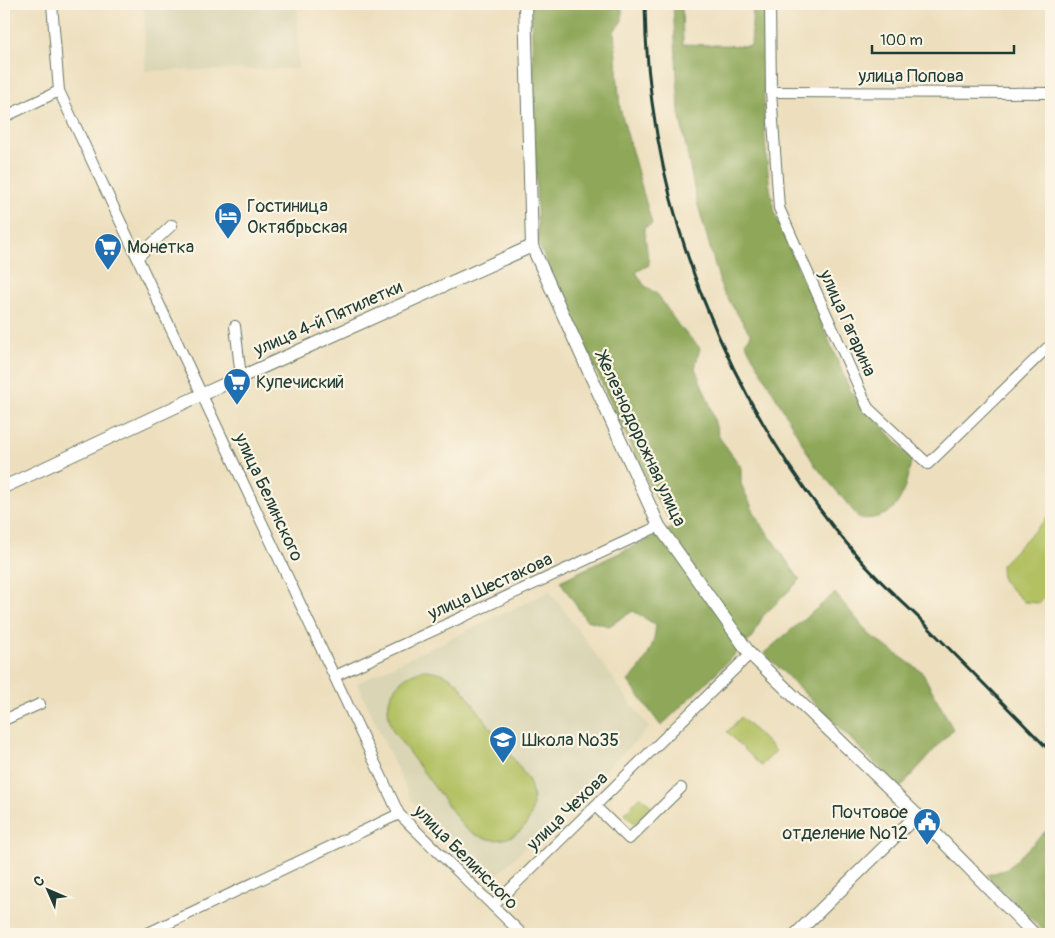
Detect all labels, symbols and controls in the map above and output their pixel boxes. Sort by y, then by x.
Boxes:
scale bar [872,22,1015,54]
text: 100 m [880,31,923,50]
street label: улица Попова [857,65,964,88]
place label: Гостиница Октябрьская [247,195,348,239]
hotel icon: Гостиница Октябрьская [213,201,243,240]
supermarket icon: Монетка [93,232,123,271]
place label: Монетка [127,236,194,259]
street label: улица Гагарина [813,265,881,380]
street label: улица 4-й Пятилетки [249,275,406,362]
street label: Железнодорожная улица [589,346,691,530]
supermarket icon: Купечиский [222,367,252,406]
place label: Купечиский [256,371,344,394]
street label: улица Белинского [228,429,308,565]
street label: улица Шестакова [423,548,556,626]
school or university icon: Школа №35 [488,725,518,764]
place label: Школа №35 [522,729,619,752]
street label: улица Чехова [521,767,613,857]
street label: улица Белинского [408,799,523,915]
place label: Почтовое отделение №12 [783,801,908,845]
public building icon: Почтовое отделение №12 [912,807,942,846]
north arrow [22,866,72,916]
text: С [30,872,48,890]

